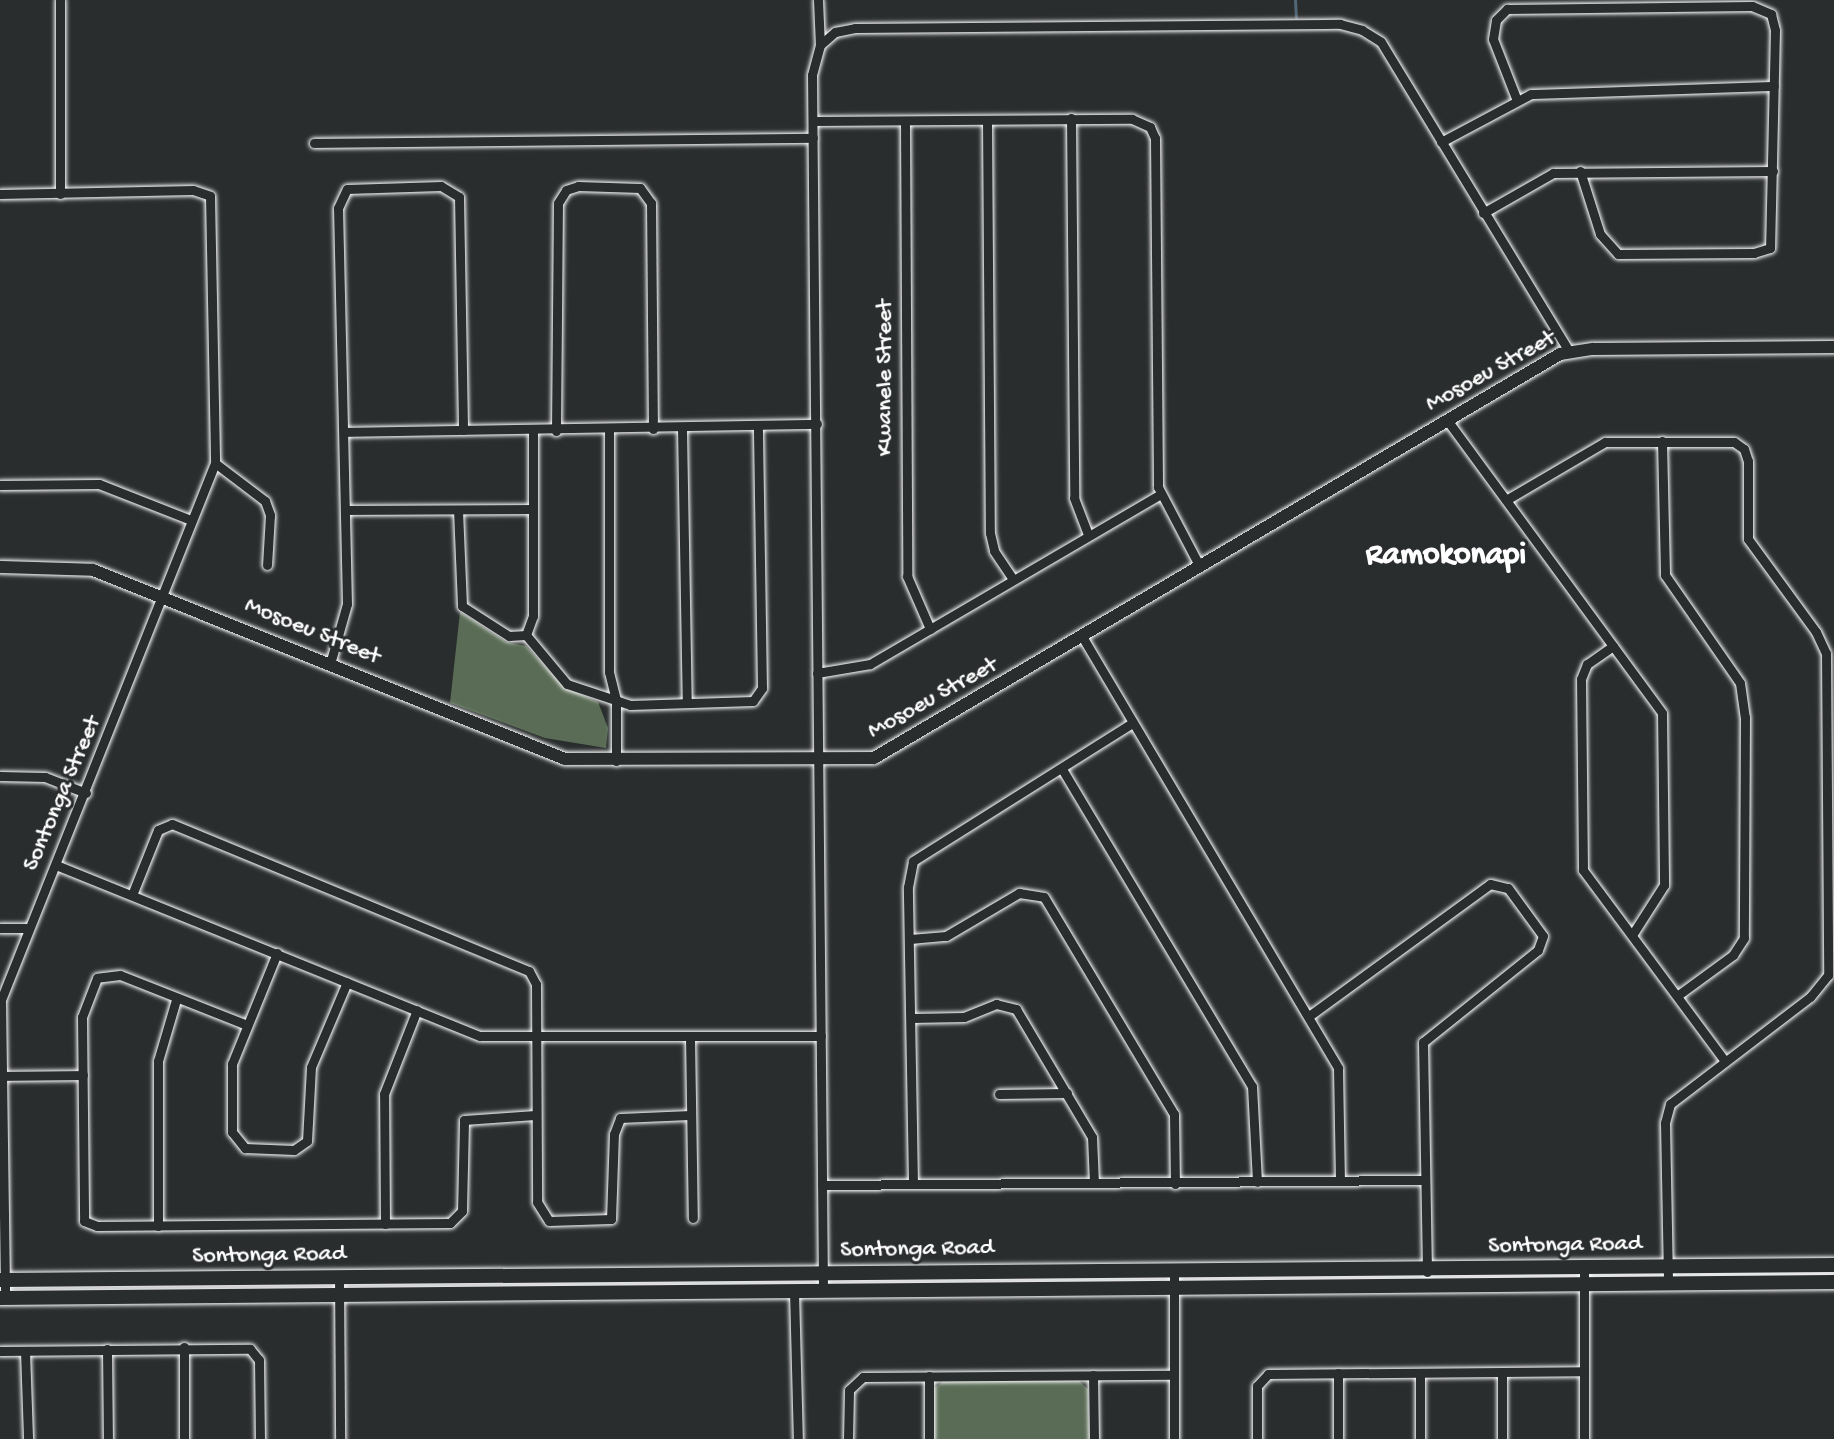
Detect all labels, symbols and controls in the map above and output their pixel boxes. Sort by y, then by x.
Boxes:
street label: Kwanele Street [872,300,900,456]
street label: Mosoeu Street [1421,325,1561,419]
district label: Ramokonapi [1366,537,1526,575]
street label: Mosoeu Street [240,592,384,672]
street label: Mosoeu Street [863,652,1003,746]
street label: Sontonga Street [17,712,109,876]
street label: Sontonga Road [1488,1230,1642,1262]
street label: Sontonga Road [840,1234,994,1266]
street label: Sontonga Road [192,1240,346,1272]

